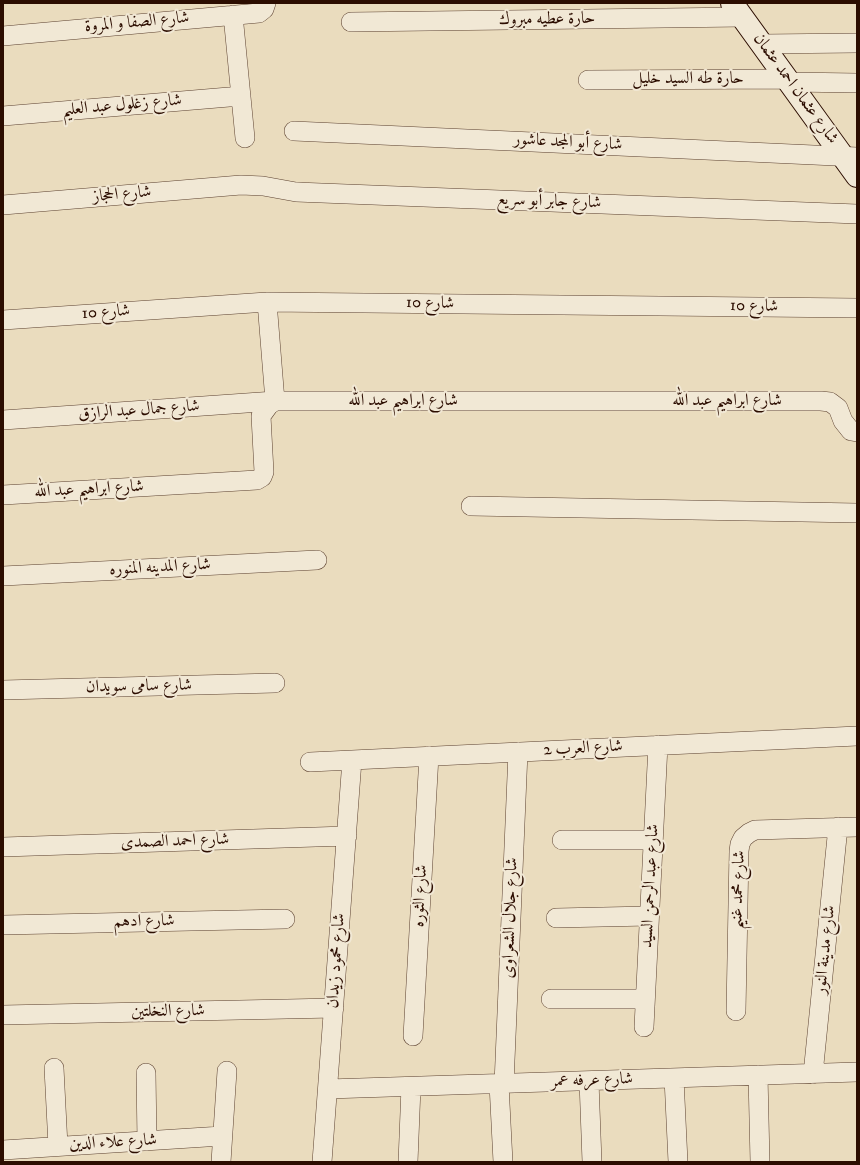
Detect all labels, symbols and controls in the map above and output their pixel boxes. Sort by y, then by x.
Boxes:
street label: شارع الصفا و المروة [84,8,190,38]
street label: حارة عطيه مبروك [499,9,595,31]
street label: شارع عثمان احمد عثمان [748,30,842,148]
street label: حارة طه السيد خليل [632,69,744,89]
street label: شارع زغلول عبد العليم [61,91,183,121]
street label: شارع أبو المجد عاشور [513,130,623,156]
street label: شارع الحجاز [92,182,152,208]
street label: شارع جابر أبو سريع [496,190,602,214]
street label: شارع 10 [406,293,454,315]
street label: شارع 10 [730,296,778,318]
street label: شارع 10 [81,301,131,325]
street label: شارع ابراهيم عبد الله [348,391,458,411]
street label: شارع ابراهيم عبد الله [672,391,782,411]
street label: شارع جمال عبد الرازق [78,397,200,425]
street label: شارع ابراهيم عبد الله [34,477,144,503]
street label: شارع المدينه المنوره [109,555,211,581]
street label: شارع سامى سويدان [86,676,192,698]
street label: شارع العرب 2 [543,737,623,761]
street label: شارع عبد الرحمن السيد [638,823,664,949]
street label: شارع احمد الصمدى [120,830,230,854]
street label: شارع محمد غنيم [727,850,751,930]
street label: شارع جلال الشعراوى [499,857,523,979]
street label: شارع الثوره [409,864,433,928]
street label: شارع مدينة النور [811,905,841,995]
street label: شارع ادهم [113,911,175,933]
street label: شارع محمود زيدان [323,913,351,1009]
street label: شارع النخلتين [131,1001,205,1023]
street label: شارع عرفه عمر [551,1069,633,1093]
street label: شارع علاء الدين [68,1131,158,1155]

